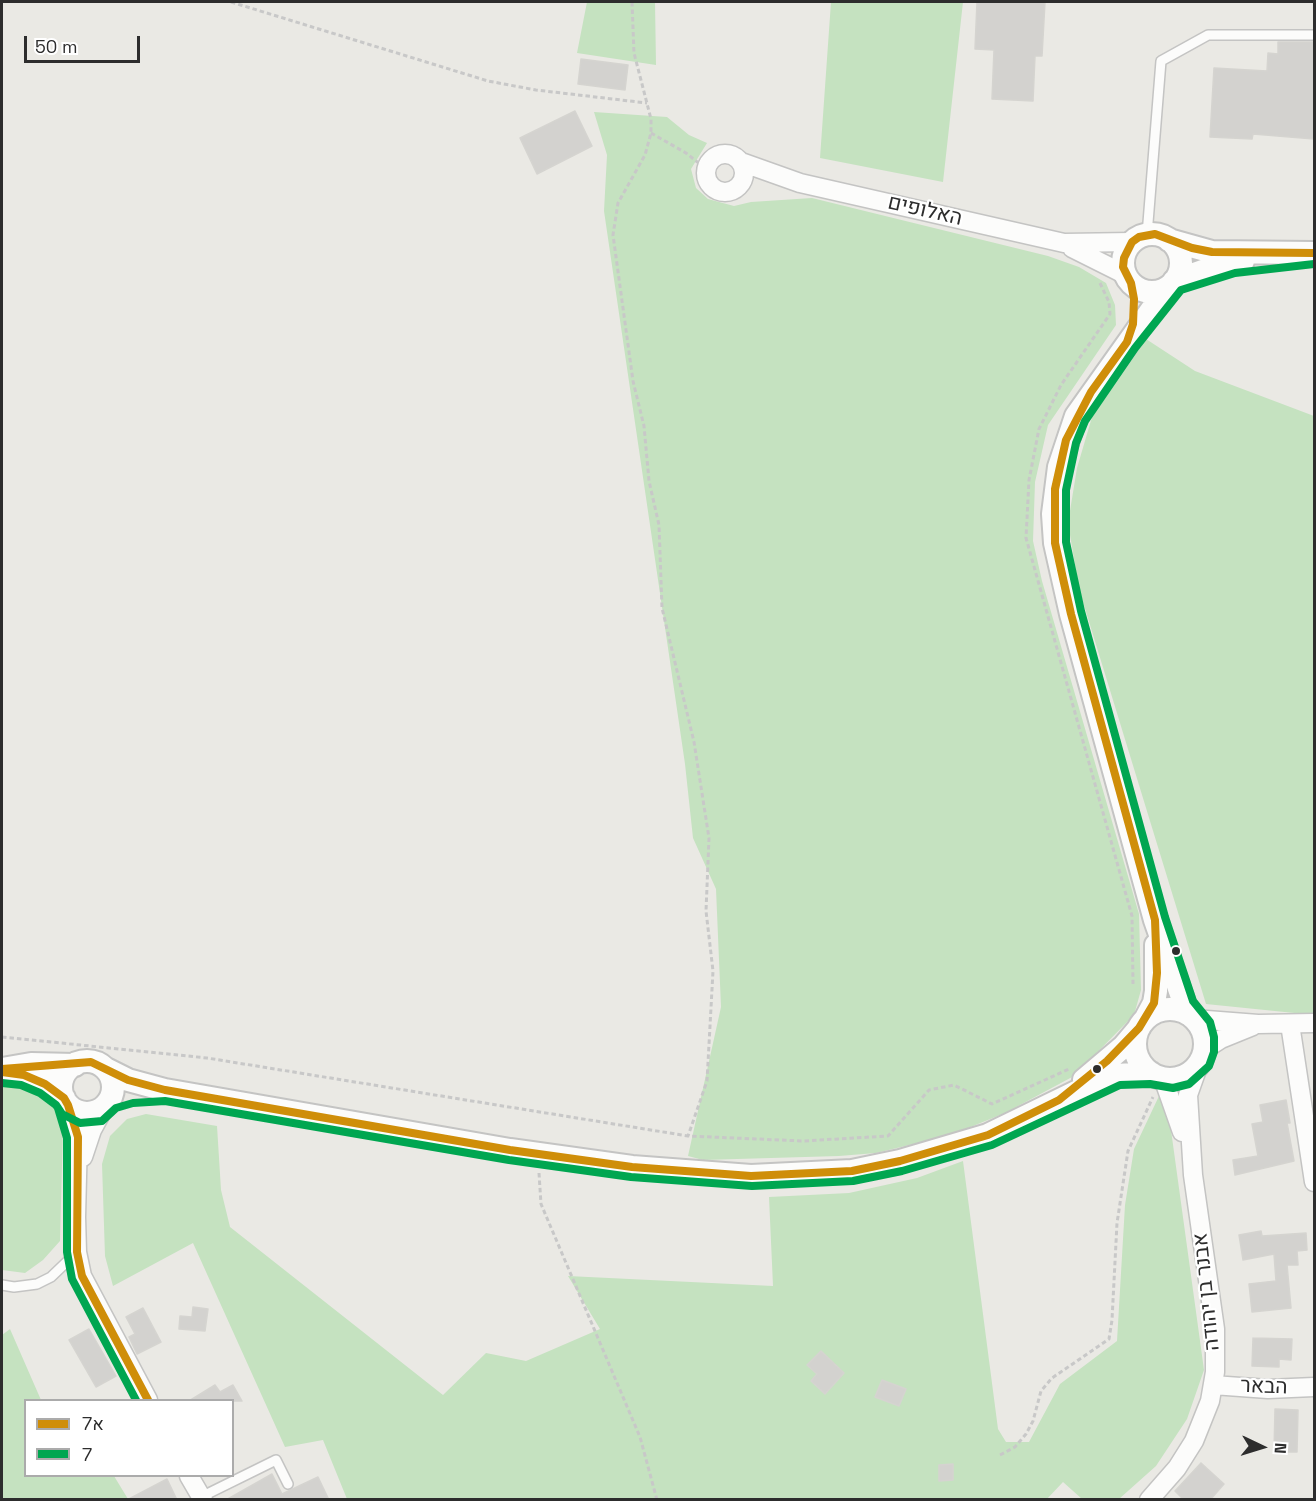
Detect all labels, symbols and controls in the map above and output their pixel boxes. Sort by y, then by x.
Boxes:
scale bar [27,24,142,62]
text: 50 m [35,35,77,58]
street label: האלופים [885,190,965,232]
unlabelled marker [1170,945,1182,957]
unlabelled marker [1091,1063,1103,1075]
street label: אבנר בן יהודה [1188,1232,1226,1352]
street label: הבאר [1240,1374,1288,1400]
legend [24,1399,234,1477]
text: 7א [82,1412,104,1435]
north arrow [1232,1417,1292,1477]
text: N [1270,1442,1291,1454]
text: 7 [82,1443,92,1466]

